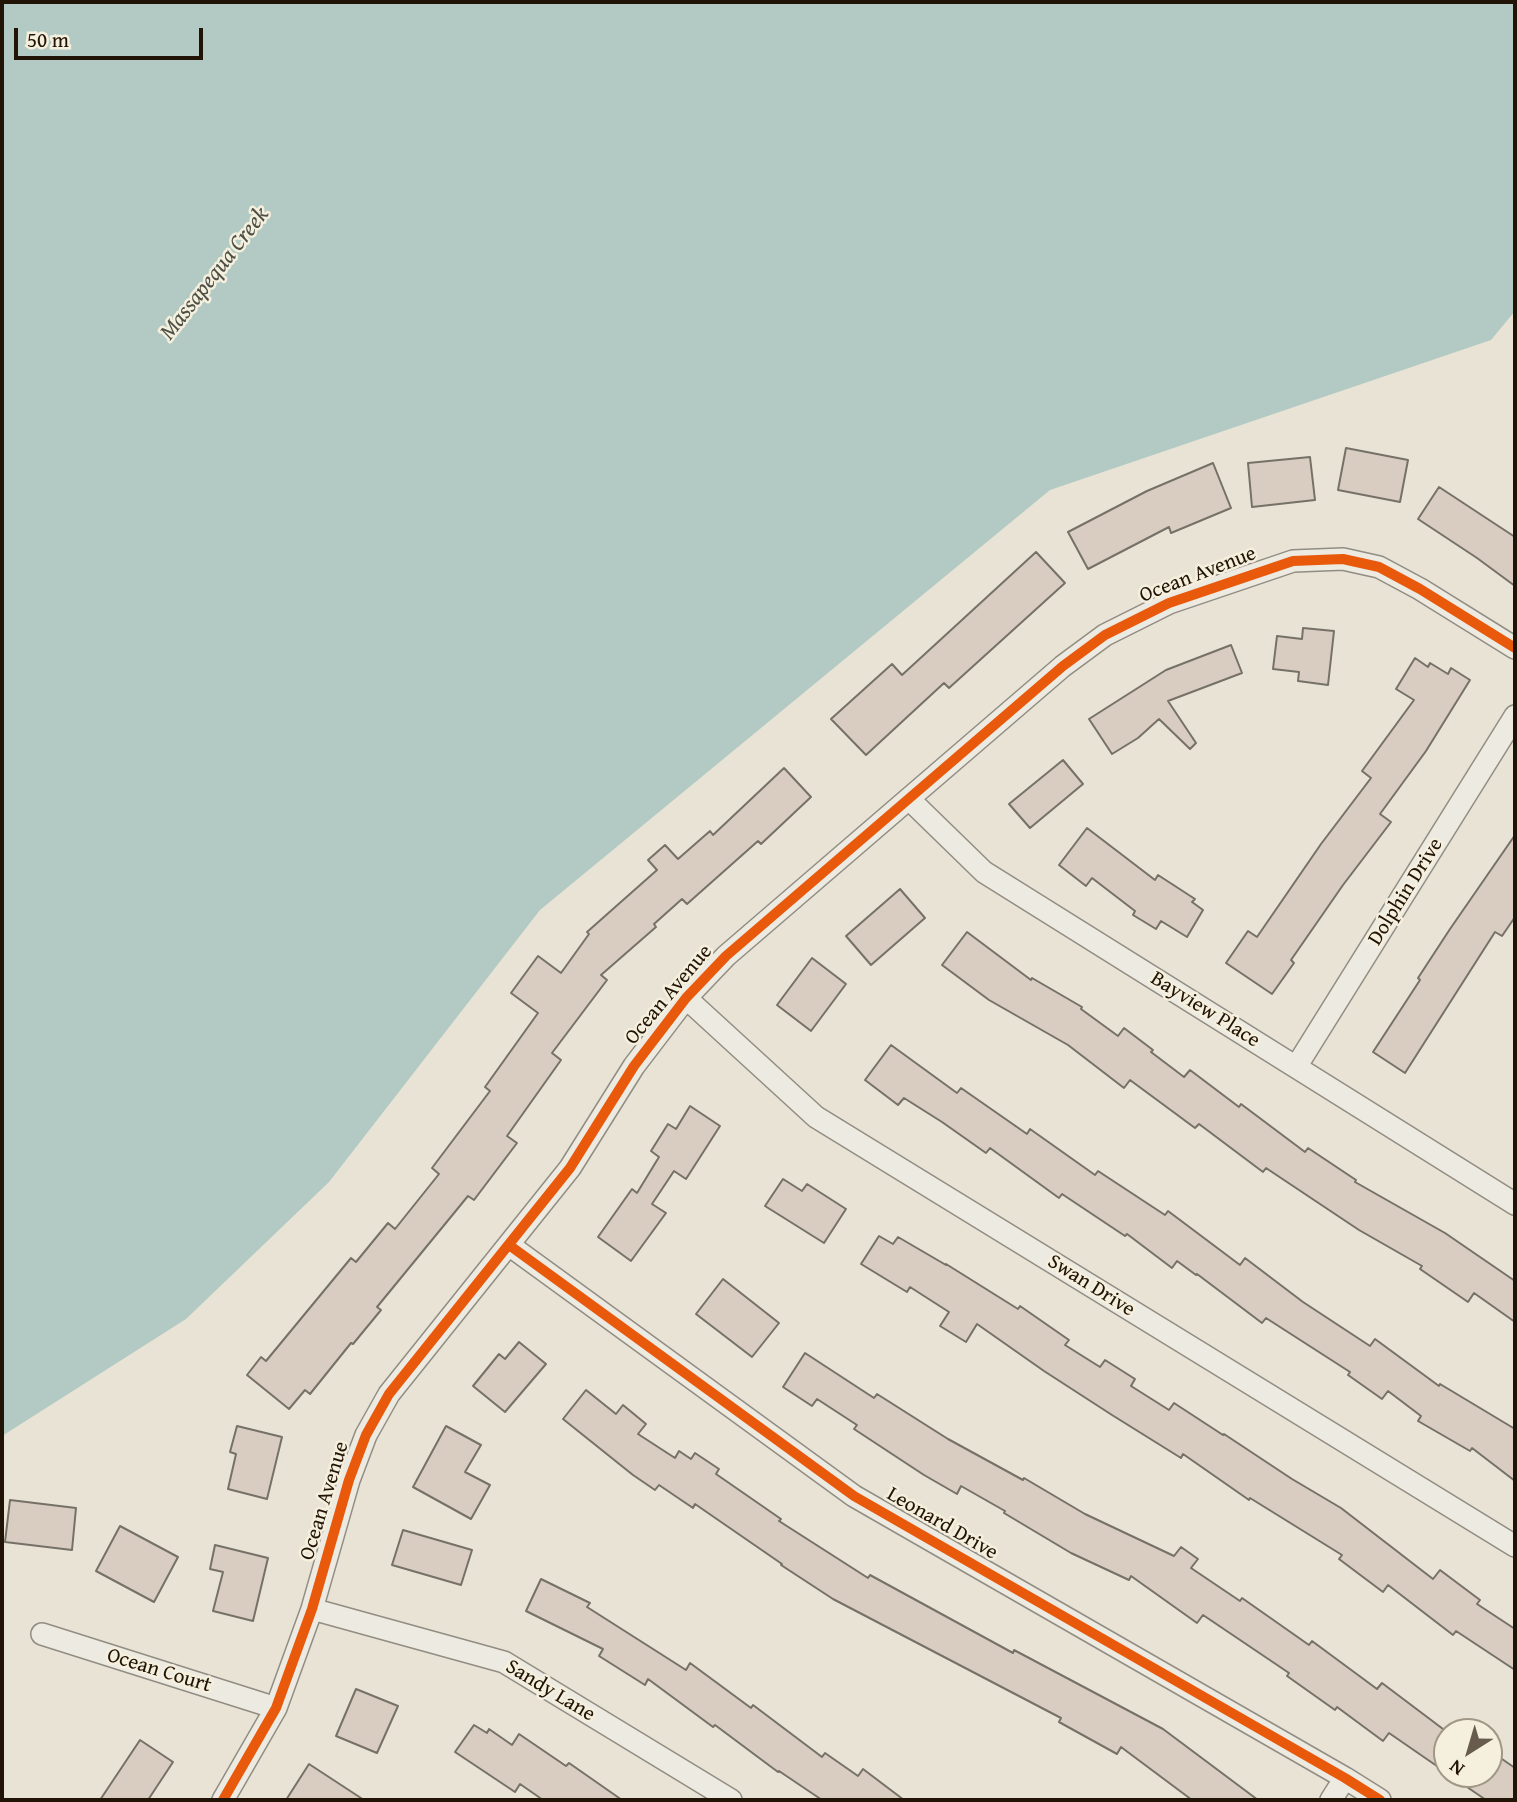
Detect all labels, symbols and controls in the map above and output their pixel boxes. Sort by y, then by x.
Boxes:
scale bar [18,14,206,58]
text: 50 m [27,24,69,55]
water label: Massapequa Creek [155,202,275,346]
street label: Ocean Avenue [1136,541,1260,609]
street label: Dolphin Drive [1363,834,1449,950]
street label: Ocean Avenue [620,940,718,1050]
street label: Bayview Place [1146,966,1264,1054]
street label: Swan Drive [1043,1249,1139,1323]
street label: Ocean Avenue [295,1439,355,1563]
street label: Leonard Drive [882,1482,1002,1566]
street label: Ocean Court [104,1643,214,1699]
street label: Sandy Lane [501,1654,599,1728]
north arrow [1433,1718,1503,1788]
text: N [1443,1753,1470,1783]

